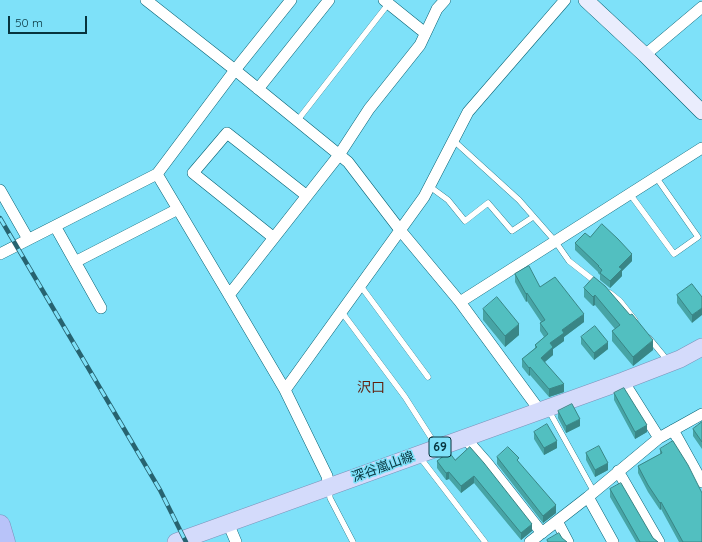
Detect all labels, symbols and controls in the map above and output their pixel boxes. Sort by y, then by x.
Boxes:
scale bar [10,8,89,34]
text: 50 m [15,15,43,30]
district label: 沢口 [357,380,385,396]
road number: 69 [429,437,451,457]
street label: 深谷嵐山線 [350,449,416,485]

